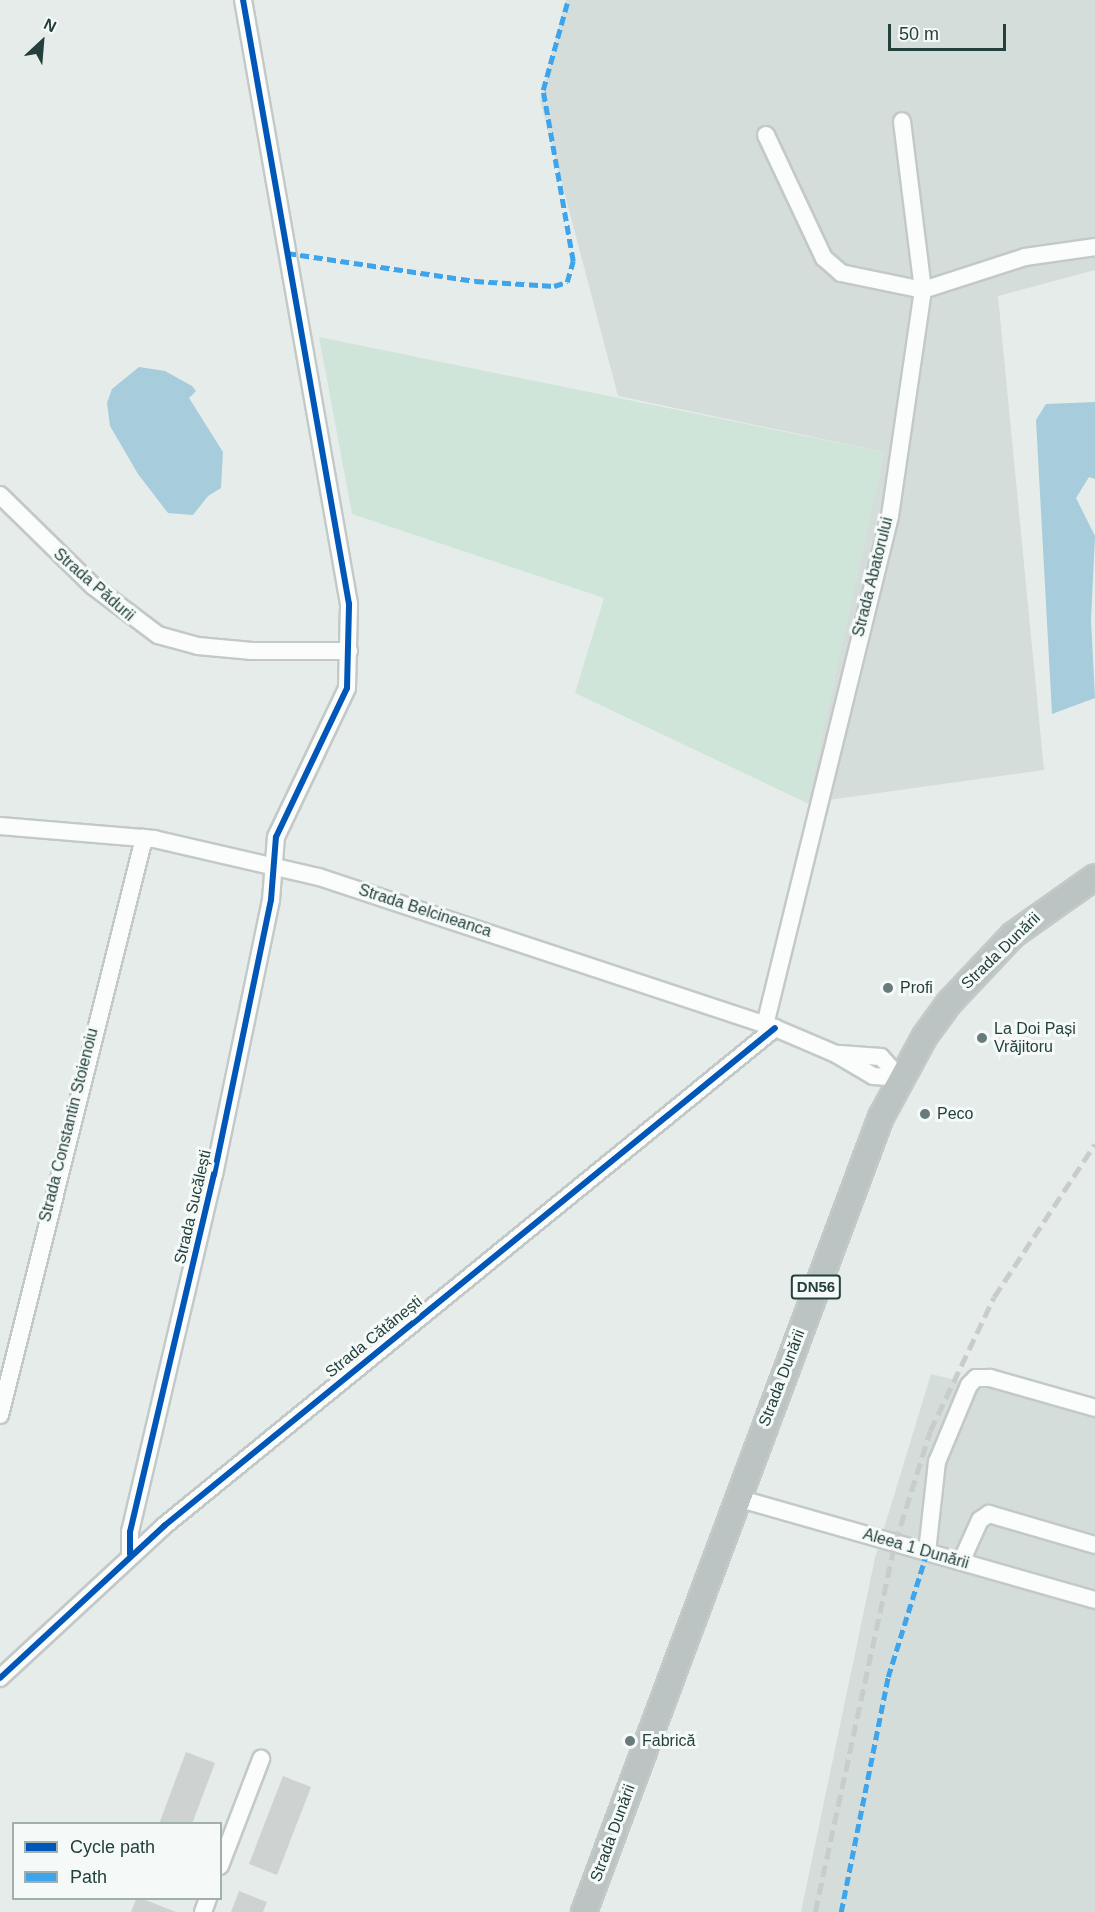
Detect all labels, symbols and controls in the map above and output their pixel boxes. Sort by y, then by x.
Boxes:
north arrow [12,12,72,72]
scale bar [891,12,1010,50]
text: N [41,15,59,36]
text: 50 m [899,24,939,44]
street label: Strada Abatorului [849,515,897,639]
street label: Strada Pădurii [49,544,139,626]
street label: Strada Belcineanca [356,880,494,942]
street label: Strada Dunării [958,909,1044,993]
place label: Profi [900,978,933,998]
marker: Profi [881,981,895,995]
place label: La Doi Pași Vrăjitoru [994,1019,1076,1057]
street label: Strada Constantin Stoienoiu [36,1026,102,1224]
marker: La Doi Pași Vrăjitoru [975,1031,989,1045]
place label: Peco [937,1104,973,1124]
marker: Peco [918,1107,932,1121]
street label: Strada Sucălești [171,1148,215,1266]
road number: DN56 [790,1275,842,1299]
street label: Strada Cătănești [322,1292,426,1382]
street label: Strada Dunării [755,1327,809,1429]
street label: Aleea 1 Dunării [861,1525,971,1573]
place label: Fabrică [642,1731,695,1751]
marker: Fabrică [623,1734,637,1748]
street label: Strada Dunării [586,1782,640,1884]
legend [12,1822,222,1900]
text: Cycle path [70,1837,155,1857]
text: Path [70,1867,107,1887]

